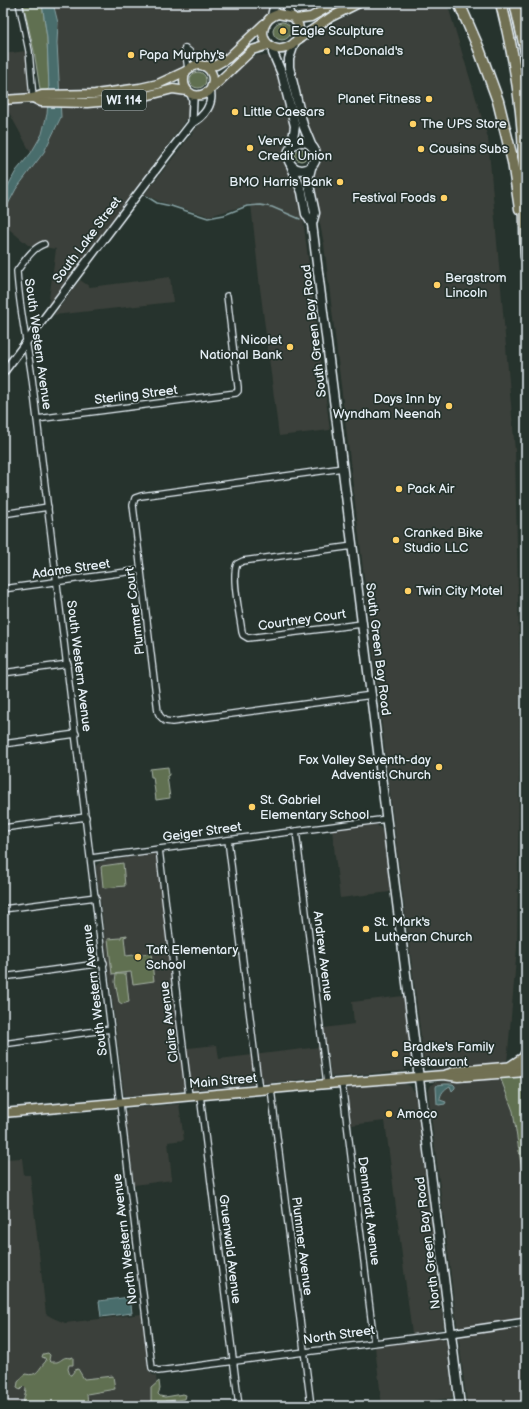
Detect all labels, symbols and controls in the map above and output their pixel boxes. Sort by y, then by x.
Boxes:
place label: Eagle Sculpture [291,23,384,39]
marker: Eagle Sculpture [278,26,288,36]
place label: McDonald's [335,43,404,59]
marker: McDonald's [322,46,332,56]
place label: Papa Murphy's [139,47,225,63]
marker: Papa Murphy's [126,50,136,60]
road number: WI 114 [102,90,146,110]
place label: Planet Fitness [337,91,422,107]
marker: Planet Fitness [424,94,434,104]
place label: Little Caesars [243,104,325,120]
marker: Little Caesars [230,107,240,117]
place label: The UPS Store [421,116,507,132]
marker: The UPS Store [408,119,418,129]
place label: Verve, a Credit Union [258,133,332,164]
place label: Cousins Subs [429,141,509,157]
marker: Verve, a Credit Union [245,143,255,153]
marker: Cousins Subs [416,144,426,154]
place label: BMO Harris Bank [229,174,333,190]
marker: BMO Harris Bank [335,177,345,187]
place label: Festival Foods [352,190,437,206]
marker: Festival Foods [439,193,449,203]
street label: South Lake Street [49,194,125,286]
street label: South Green Bay Road [298,264,330,398]
place label: Bergstrom Lincoln [445,270,507,301]
street label: South Western Avenue [21,277,55,411]
marker: Bergstrom Lincoln [432,280,442,290]
place label: Nicolet National Bank [199,332,283,363]
marker: Nicolet National Bank [285,342,295,352]
street label: Sterling Street [94,382,178,408]
place label: Days Inn by Wyndham Neenah [333,391,441,422]
marker: Days Inn by Wyndham Neenah [444,401,454,411]
place label: Pack Air [407,481,455,497]
marker: Pack Air [394,484,404,494]
place label: Cranked Bike Studio LLC [404,525,483,556]
marker: Cranked Bike Studio LLC [391,535,401,545]
street label: Adams Street [31,556,111,582]
street label: Plummer Court [122,566,148,656]
street label: South Green Bay Road [362,582,394,716]
place label: Twin City Motel [416,583,503,599]
marker: Twin City Motel [403,586,413,596]
street label: South Western Avenue [63,599,95,733]
street label: Courtney Court [257,606,347,634]
place label: Fox Valley Seventh-day Adventist Church [298,752,431,783]
marker: Fox Valley Seventh-day Adventist Church [434,762,444,772]
place label: St. Gabriel Elementary School [260,792,369,823]
marker: St. Gabriel Elementary School [247,802,257,812]
street label: Geiger Street [162,819,242,845]
street label: Andrew Avenue [310,910,337,1002]
place label: St. Mark's Lutheran Church [374,914,472,945]
street label: South Western Avenue [79,923,111,1057]
marker: St. Mark's Lutheran Church [361,924,371,934]
place label: Taft Elementary School [146,942,239,973]
marker: Taft Elementary School [133,952,143,962]
street label: Claire Avenue [156,980,182,1064]
place label: Bradke's Family Restaurant [403,1039,494,1070]
marker: Bradke's Family Restaurant [390,1049,400,1059]
street label: Main Street [188,1070,258,1092]
place label: Amoco [397,1106,437,1122]
marker: Amoco [384,1109,394,1119]
street label: Dennhardt Avenue [354,1156,384,1266]
street label: North Western Avenue [109,1172,141,1305]
street label: North Green Bay Road [412,1176,444,1310]
street label: Gruenwald Avenue [215,1193,245,1305]
street label: Plummer Avenue [288,1196,316,1297]
street label: North Street [302,1322,376,1348]

